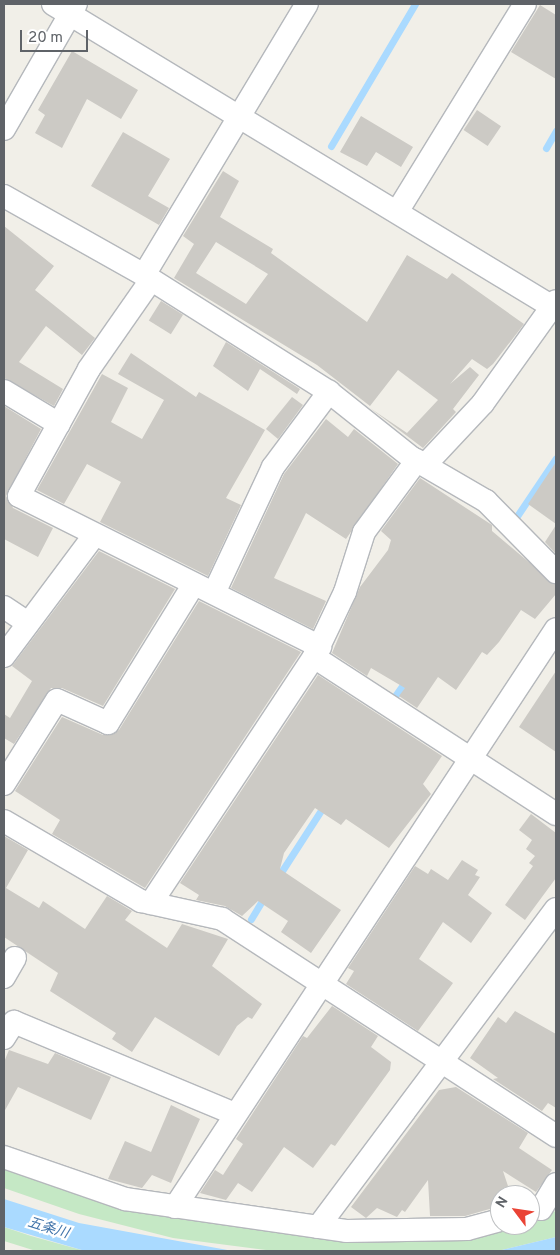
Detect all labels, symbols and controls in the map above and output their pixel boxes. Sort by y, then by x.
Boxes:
scale bar [22,20,90,52]
text: 20 m [28,29,63,48]
north arrow [490,1185,540,1235]
text: N [493,1194,512,1211]
water label: 五条川 [25,1215,71,1243]

